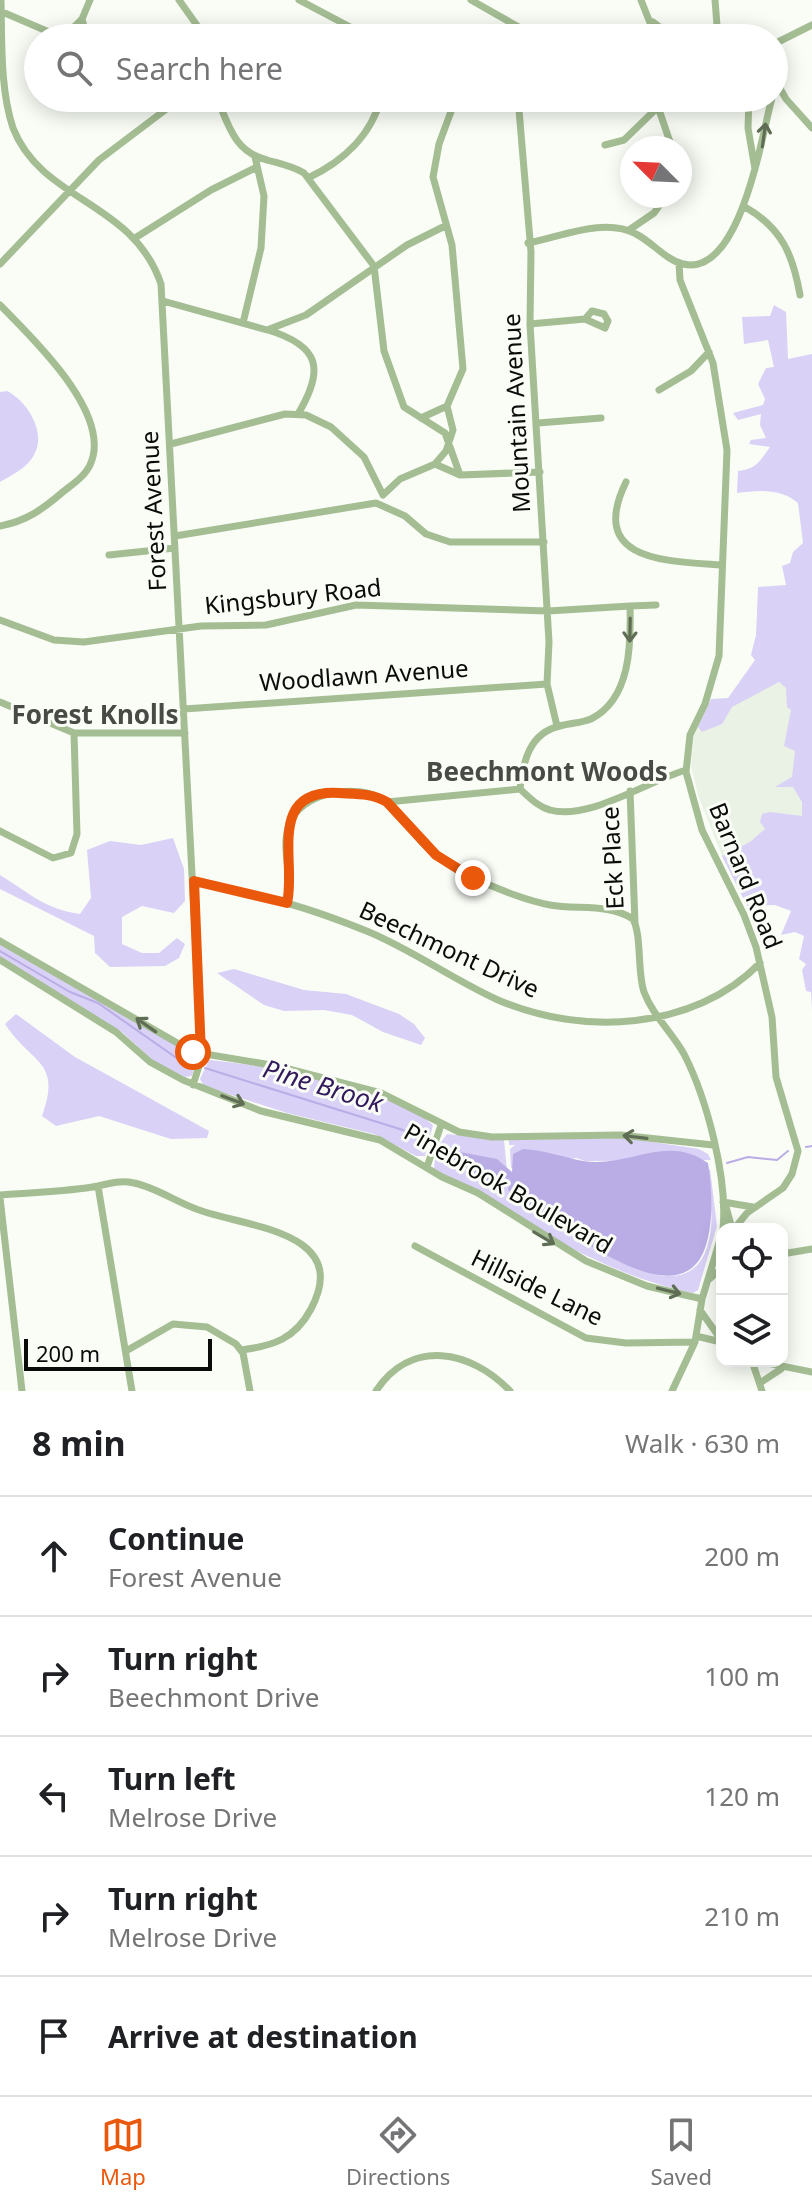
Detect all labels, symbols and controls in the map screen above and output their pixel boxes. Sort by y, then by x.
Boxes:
search box [24,24,788,112]
icon: search [52,46,96,90]
text: Search here [116,48,283,89]
one-way arrow [757,123,772,148]
north arrow [620,136,692,208]
street label: Mountain Avenue [494,313,537,514]
street label: Forest Avenue [132,430,173,592]
street label: Kingsbury Road [203,570,383,621]
one-way arrow [622,616,638,643]
street label: Woodlawn Avenue [258,651,470,698]
district label: Forest Knolls [11,696,179,732]
district label: Beechmont Woods [426,753,668,789]
street label: Barnard Road [702,797,791,954]
street label: Eck Place [592,806,631,910]
route end [455,860,491,896]
street label: Beechmont Drive [354,892,545,1005]
one-way arrow [135,1017,157,1034]
route start [175,1034,211,1070]
water label: Pine Brook [259,1050,389,1121]
one-way arrow [221,1094,245,1108]
street label: Pinebrook Boulevard [399,1115,619,1261]
one-way arrow [622,1129,649,1144]
map controls [716,1223,788,1367]
button: locate [716,1223,788,1295]
one-way arrow [532,1230,555,1246]
street label: Hillside Lane [466,1240,609,1333]
one-way arrow [655,1285,681,1300]
button: layers [716,1295,788,1367]
scale bar [24,1335,212,1371]
text: 200 m [36,1338,100,1368]
text: 8 min [32,1420,126,1466]
text: Walk · 630 m [625,1425,780,1461]
text: Continue [108,1518,244,1559]
icon: ahead [32,1534,76,1578]
text: 200 m [704,1538,780,1574]
text: Forest Avenue [108,1559,282,1595]
text: Turn right [108,1638,258,1679]
icon: right [32,1654,76,1698]
text: 100 m [704,1658,780,1694]
text: Beechmont Drive [108,1679,319,1715]
text: Turn left [108,1758,236,1799]
icon: left [32,1774,76,1818]
text: 120 m [704,1778,780,1814]
text: Melrose Drive [108,1799,277,1835]
text: Turn right [108,1878,258,1919]
icon: right [32,1894,76,1938]
text: 210 m [704,1898,780,1934]
text: Melrose Drive [108,1919,277,1955]
icon: arrive [32,2014,76,2058]
text: Arrive at destination [108,2016,418,2057]
tab: Map [100,2113,146,2191]
tab: Directions [346,2113,450,2191]
tab: Saved [650,2113,712,2191]

